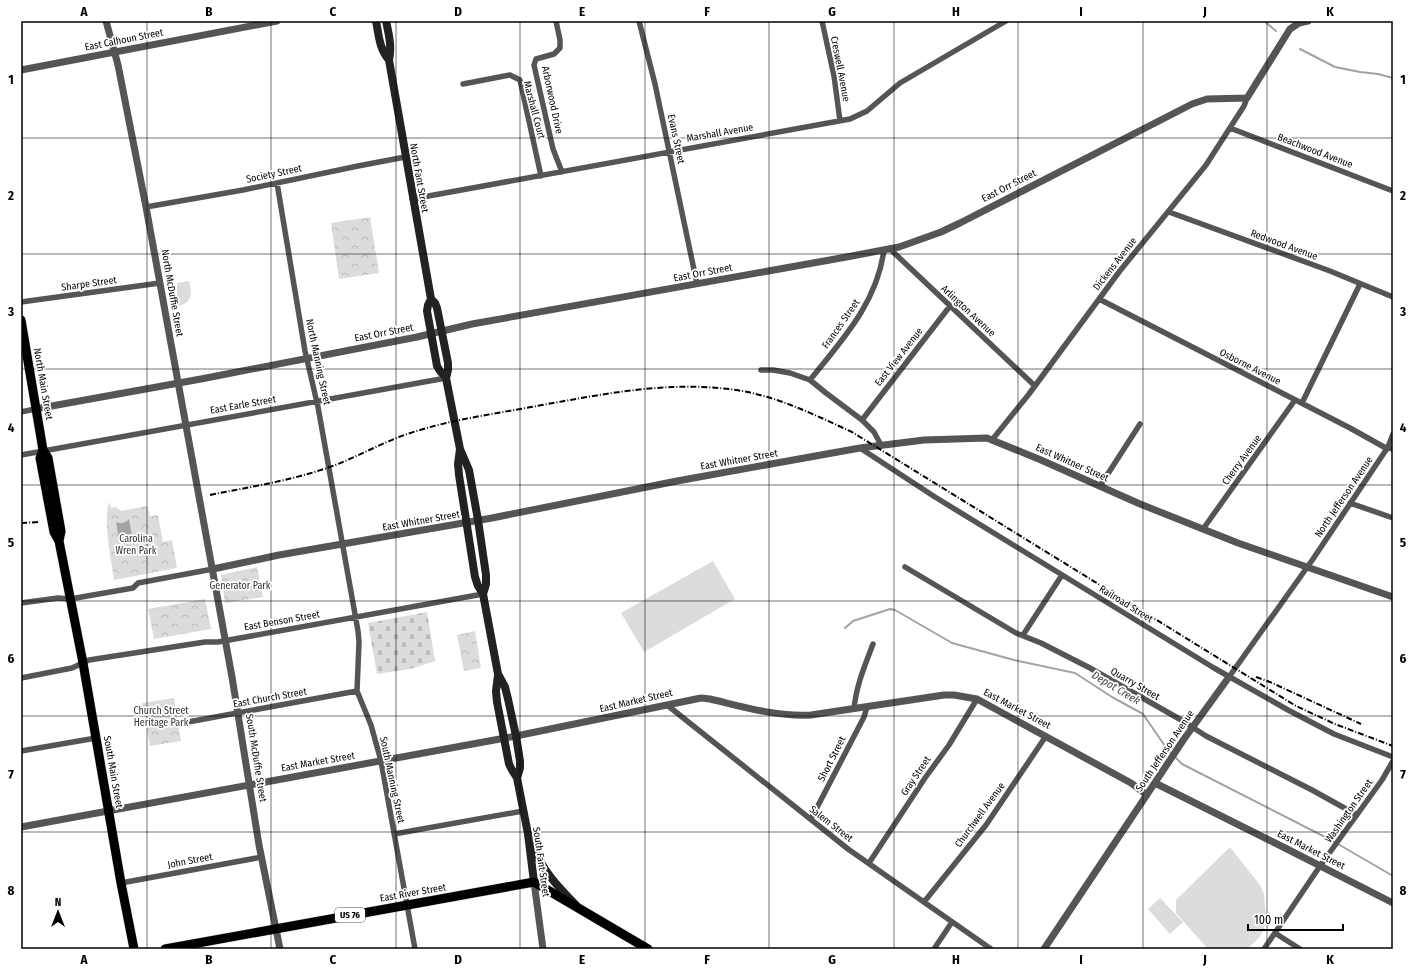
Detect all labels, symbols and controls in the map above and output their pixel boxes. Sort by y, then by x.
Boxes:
text: A [79,4,88,19]
text: B [205,4,213,19]
text: C [330,4,337,19]
text: D [454,4,462,19]
text: E [579,4,585,19]
text: F [704,4,710,19]
text: G [828,4,836,19]
text: H [952,4,960,19]
text: I [1079,4,1083,19]
text: J [1202,4,1207,19]
text: K [1326,4,1334,19]
street label: East Calhoun Street [84,26,165,53]
street label: Creswell Avenue [828,35,852,103]
street label: Arborwood Drive [539,65,565,135]
text: 1 [8,72,14,87]
text: 1 [1400,72,1406,87]
street label: Marshall Court [521,80,548,141]
street label: Evans Street [665,113,687,165]
street label: Marshall Avenue [686,121,754,145]
street label: Beachwood Avenue [1276,131,1354,171]
street label: North Fant Street [407,143,431,214]
street label: Society Street [245,162,304,186]
street label: East Orr Street [980,167,1039,205]
text: 2 [7,188,14,203]
text: 2 [1399,188,1406,203]
street label: Redwood Avenue [1249,227,1319,263]
street label: Dickens Avenue [1091,235,1139,293]
street label: North McDuffie Street [158,248,186,338]
street label: East Orr Street [673,261,734,285]
street label: Sharpe Street [61,274,118,294]
street label: Arlington Avenue [938,283,998,339]
street label: Frances Street [820,296,863,351]
text: 3 [7,304,14,319]
text: 3 [1399,304,1406,319]
street label: North Manning Street [303,318,333,407]
street label: East Orr Street [354,321,415,345]
street label: East View Avenue [872,325,926,389]
street label: Osborne Avenue [1217,346,1283,388]
street label: North Main Street [31,347,55,421]
street label: East Earle Street [209,393,278,417]
text: 4 [8,420,15,435]
text: 4 [1400,420,1407,435]
street label: Cherry Avenue [1220,433,1264,487]
street label: East Whitner Street [1034,442,1111,485]
street label: East Whitner Street [699,447,779,473]
street label: North Jefferson Avenue [1312,454,1376,540]
street label: East Whitner Street [381,508,461,534]
park label: Carolina Wren Park [116,533,157,557]
text: 5 [8,535,14,550]
text: 5 [1400,535,1406,550]
park label: Generator Park [210,580,271,592]
street label: Railroad Street [1097,583,1156,626]
street label: East Benson Street [243,608,322,634]
text: 6 [8,651,15,666]
text: 6 [1400,651,1407,666]
street label: Quarry Street [1108,665,1162,703]
water label: Depot Creek [1089,669,1143,708]
street label: East Church Street [232,685,308,710]
street label: East Market Street [981,686,1053,732]
street label: East Market Street [598,687,674,715]
park label: Church Street Heritage Park [133,705,189,729]
street label: South Jefferson Avenue [1133,708,1197,794]
street label: South McDuffie Street [243,713,269,804]
street label: Short Street [815,734,849,784]
street label: South Main Street [101,735,125,810]
street label: South Manning Street [377,736,407,825]
street label: East Market Street [280,749,356,774]
street label: Gray Street [898,753,934,798]
text: 7 [8,767,14,782]
text: 7 [1400,767,1406,782]
street label: Washington Street [1323,776,1376,845]
street label: Churchwell Avenue [952,780,1008,850]
street label: Salem Street [807,803,856,845]
street label: South Fant Street [530,826,552,898]
street label: East Market Street [1275,828,1348,873]
street label: John Street [167,851,214,871]
street label: East River Street [379,881,448,905]
text: 8 [8,883,15,898]
text: 8 [1400,883,1407,898]
north arrow [38,892,78,932]
text: N [55,896,61,909]
scale bar [1248,906,1343,932]
road number: US 76 [335,908,365,922]
text: 100 m [1254,913,1283,927]
text: A [79,952,88,967]
text: B [205,952,213,967]
text: C [330,952,337,967]
text: D [454,952,462,967]
text: E [579,952,585,967]
text: F [704,952,710,967]
text: G [828,952,836,967]
text: H [952,952,960,967]
text: I [1079,952,1083,967]
text: J [1202,952,1207,967]
text: K [1326,952,1334,967]

